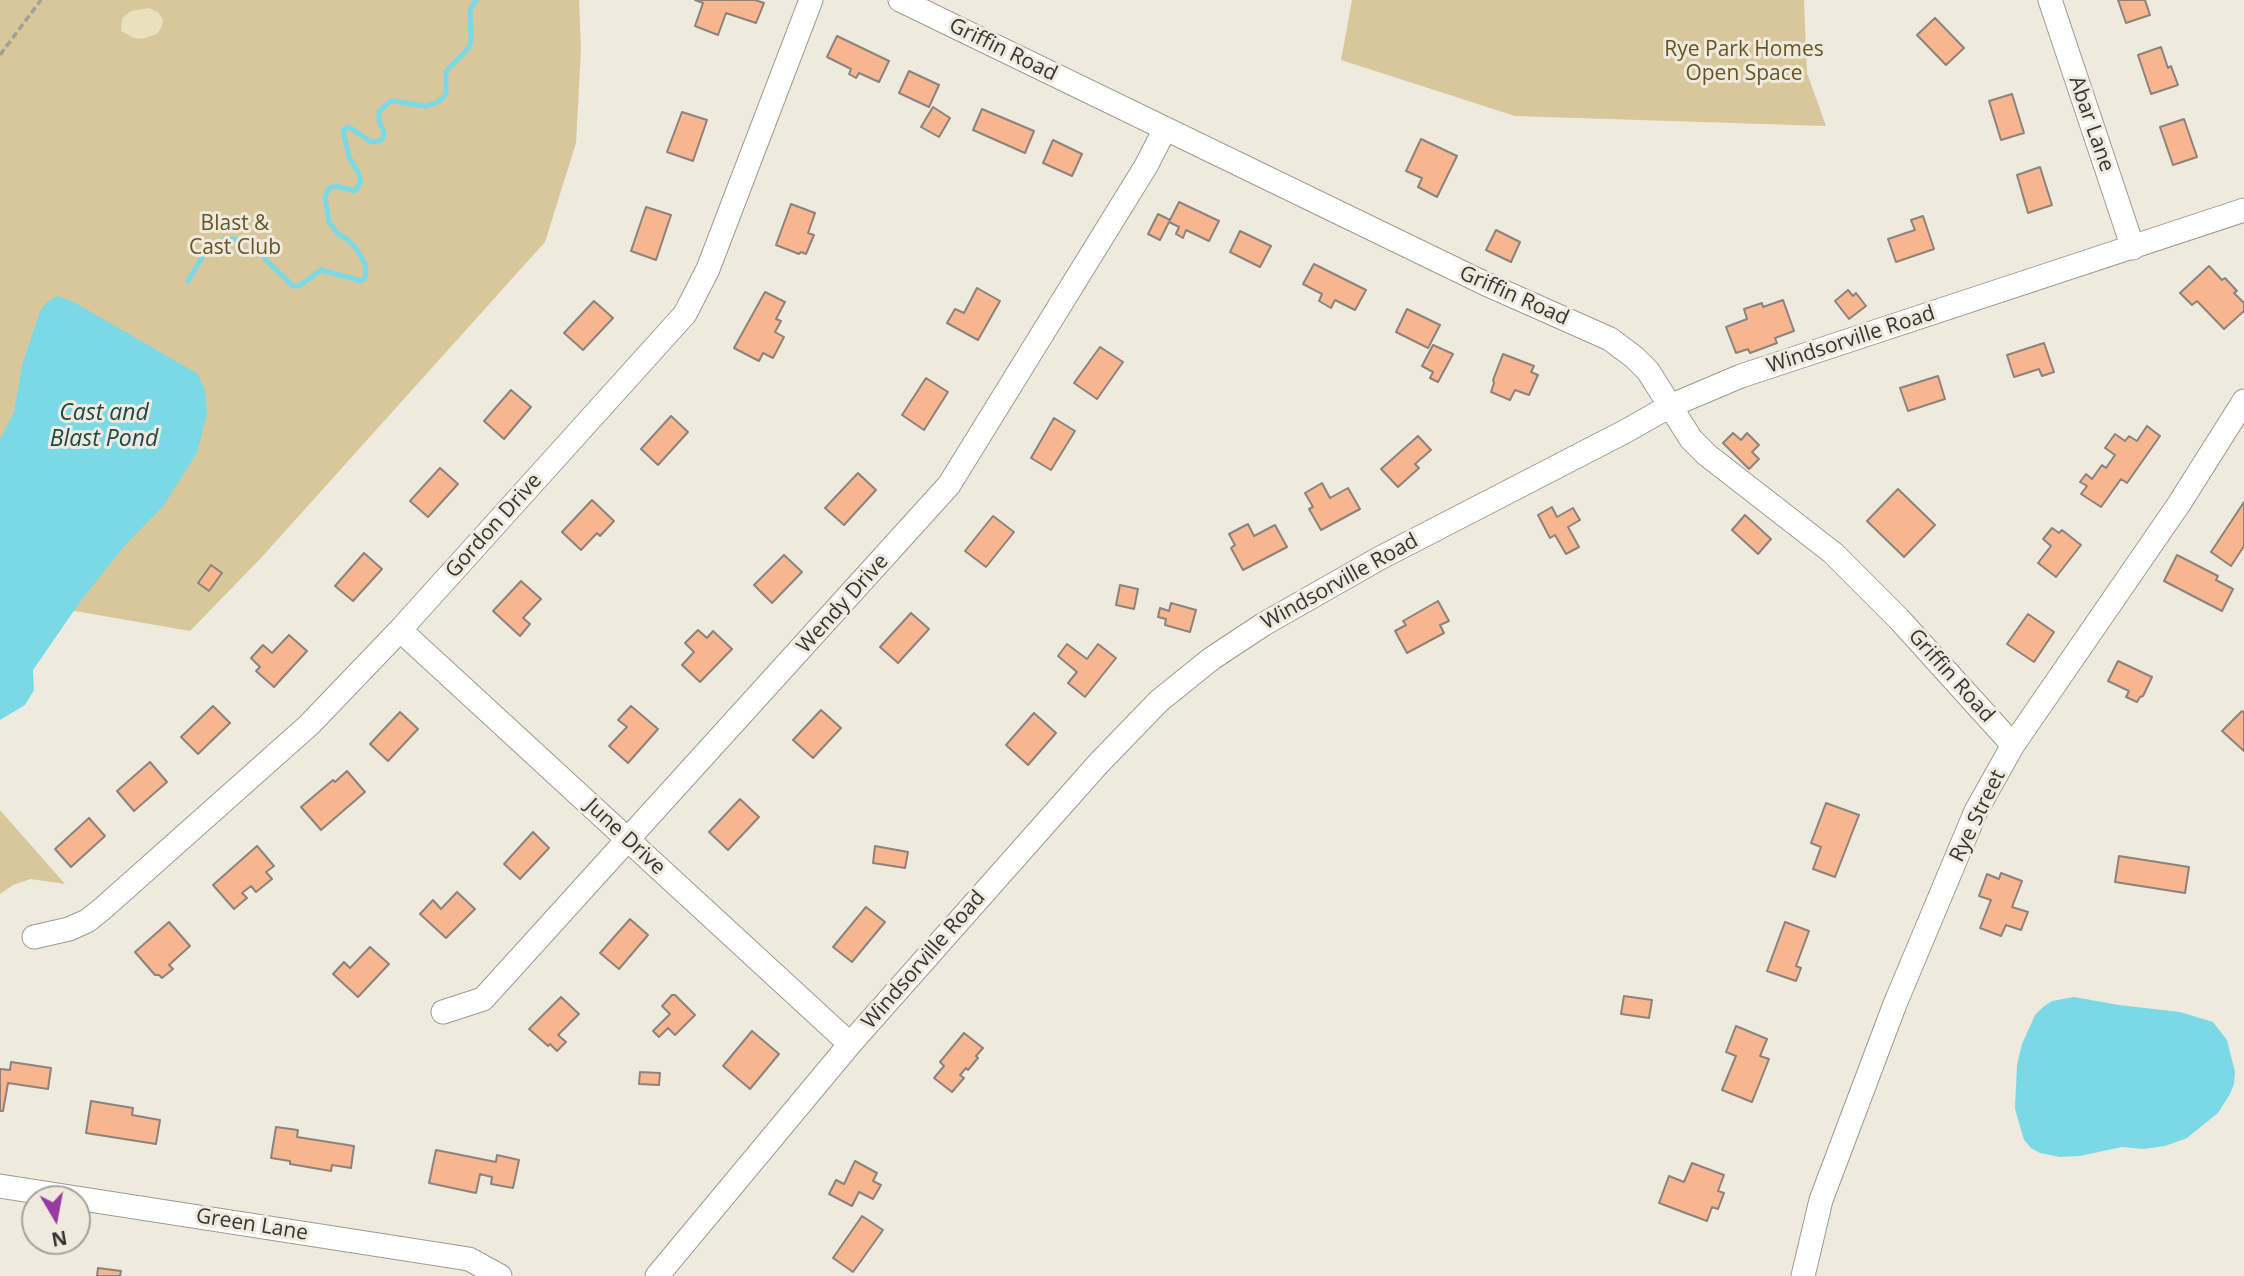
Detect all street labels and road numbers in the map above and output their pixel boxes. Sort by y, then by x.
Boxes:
street label: Griffin Road [945,13,1061,87]
street label: Abar Lane [2063,73,2119,175]
street label: Griffin Road [1455,261,1573,331]
street label: Windsorville Road [1764,301,1938,379]
street label: Gordon Drive [441,469,547,583]
street label: Windsorville Road [1257,528,1423,636]
street label: Wendy Drive [792,549,894,659]
street label: Griffin Road [1902,624,2000,728]
street label: Rye Street [1945,766,2011,866]
street label: June Drive [580,794,670,880]
street label: Windsorville Road [857,886,991,1034]
street label: Green Lane [194,1204,310,1246]

